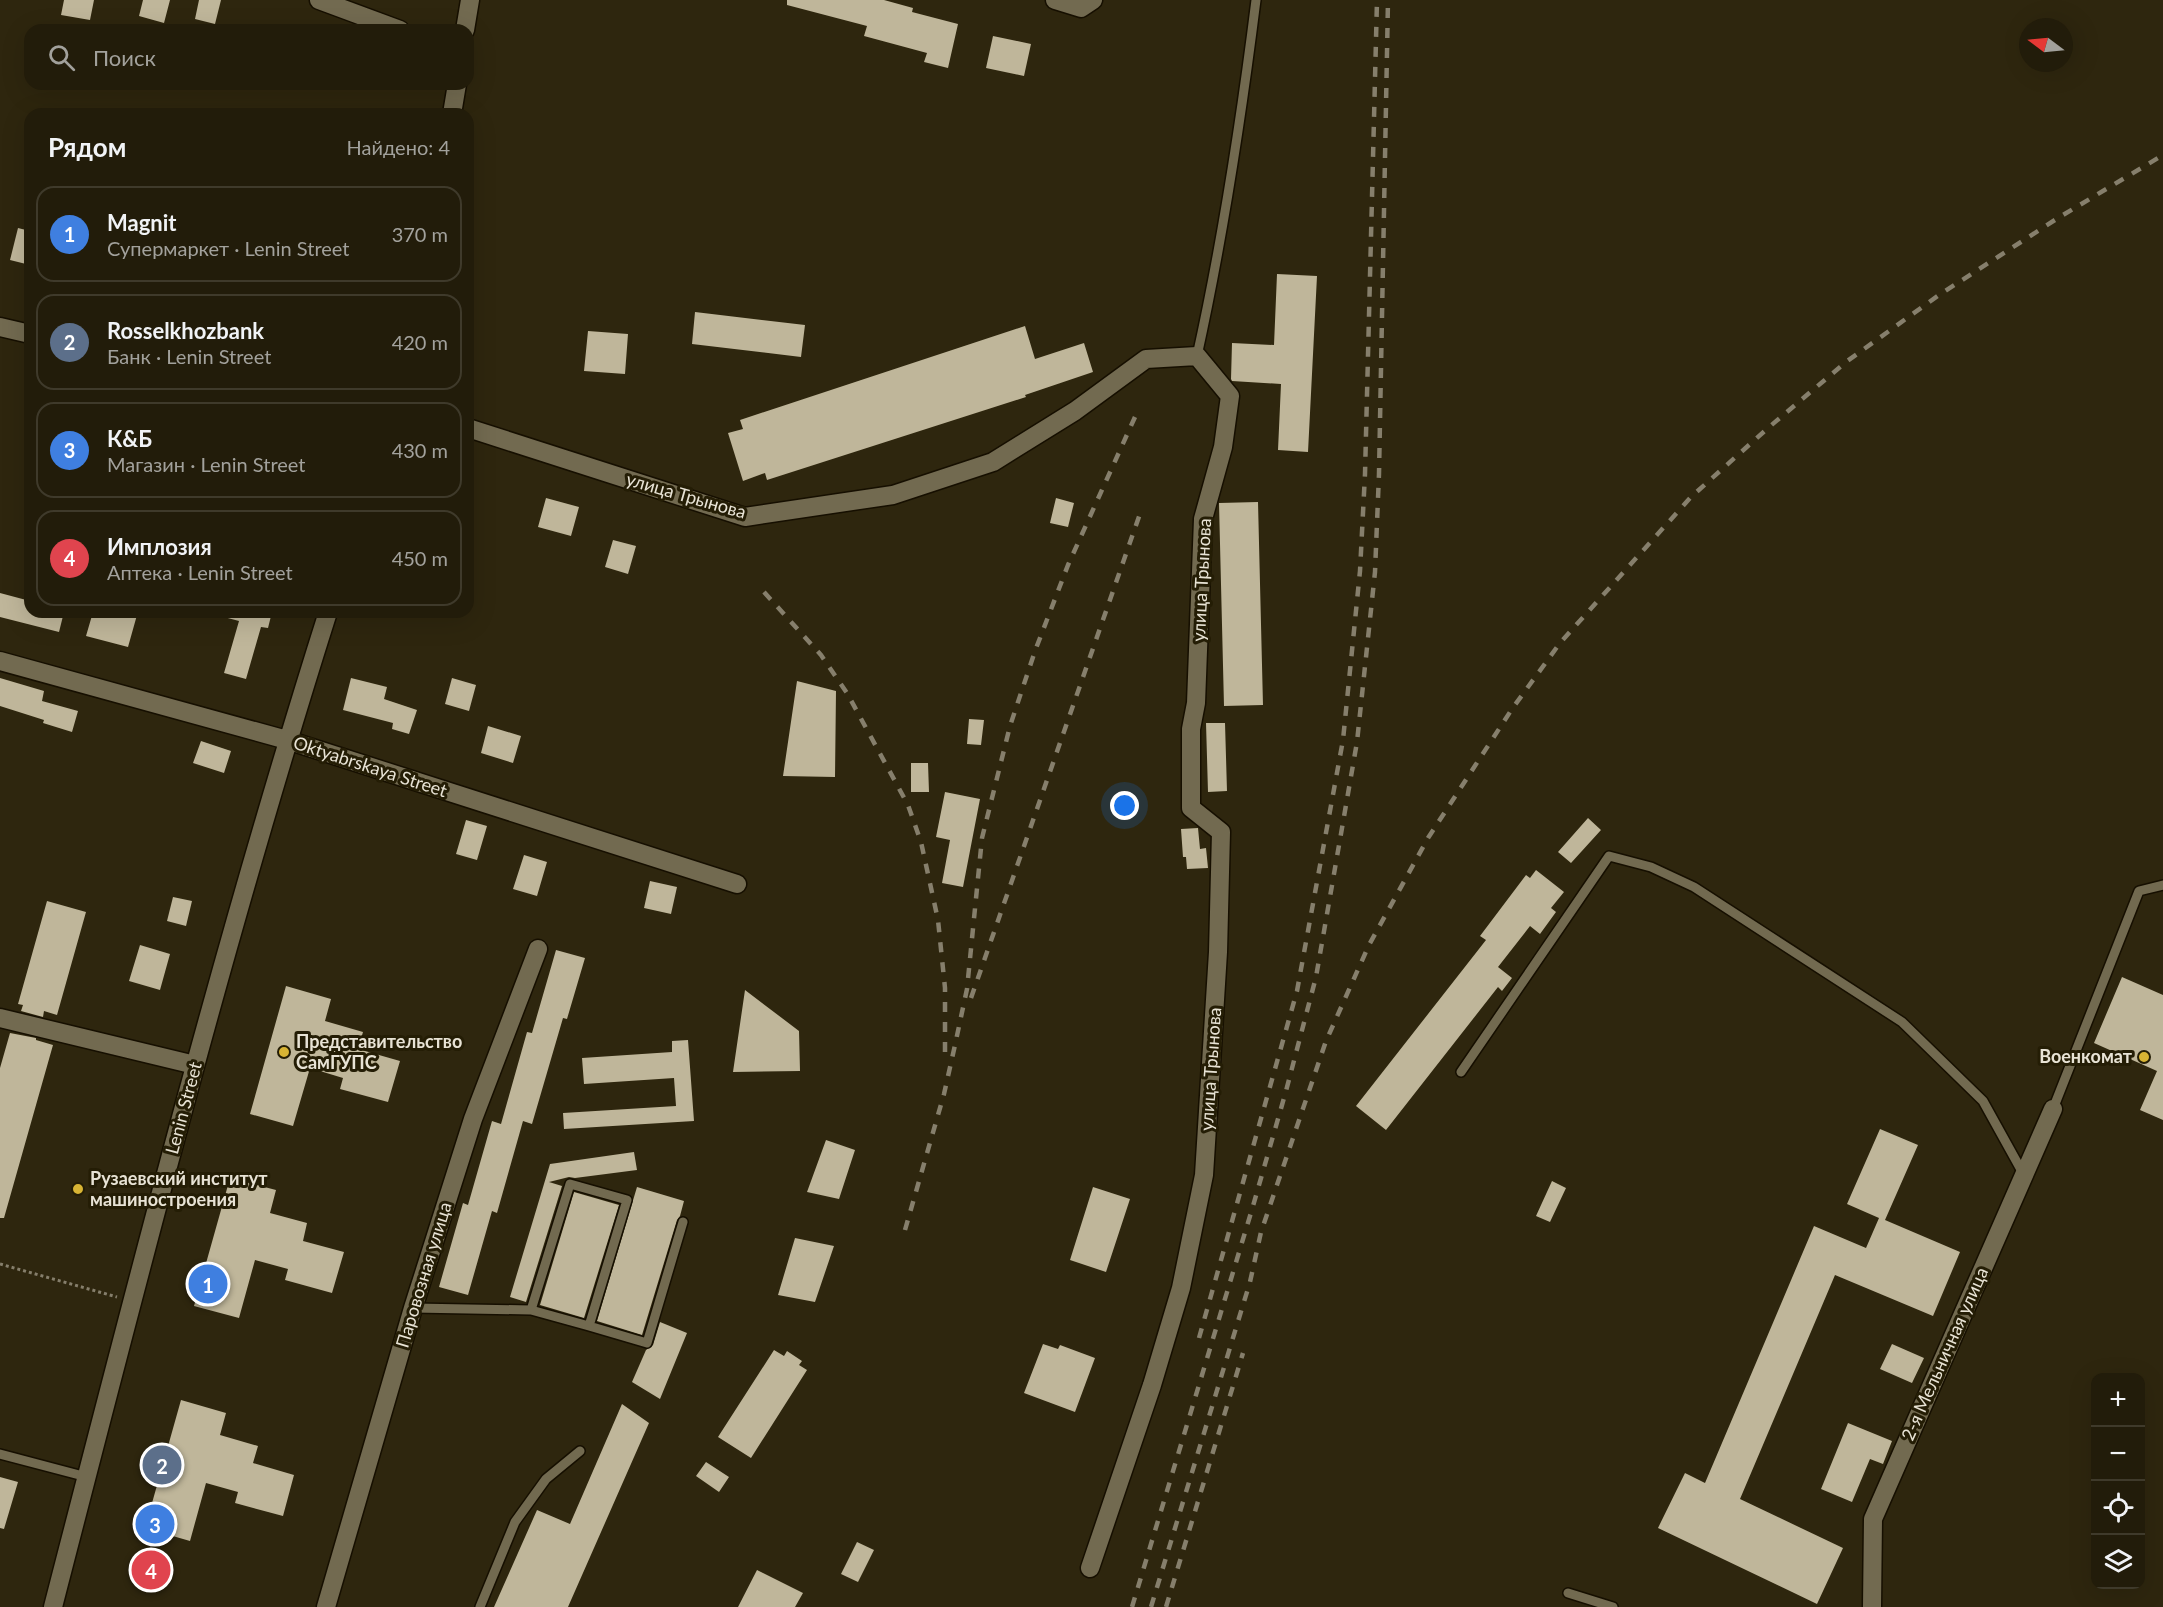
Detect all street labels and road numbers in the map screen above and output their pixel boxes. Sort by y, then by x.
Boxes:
street label: улица Трынова [624,467,749,523]
street label: улица Трынова [1187,518,1215,642]
street label: Oktyabrskaya Street [291,731,450,801]
street label: улица Трынова [1195,1006,1225,1131]
street label: Lenin Street [160,1059,206,1156]
street label: Паровозная улица [390,1199,456,1350]
street label: 2-я Мельничная улица [1896,1264,1992,1444]

